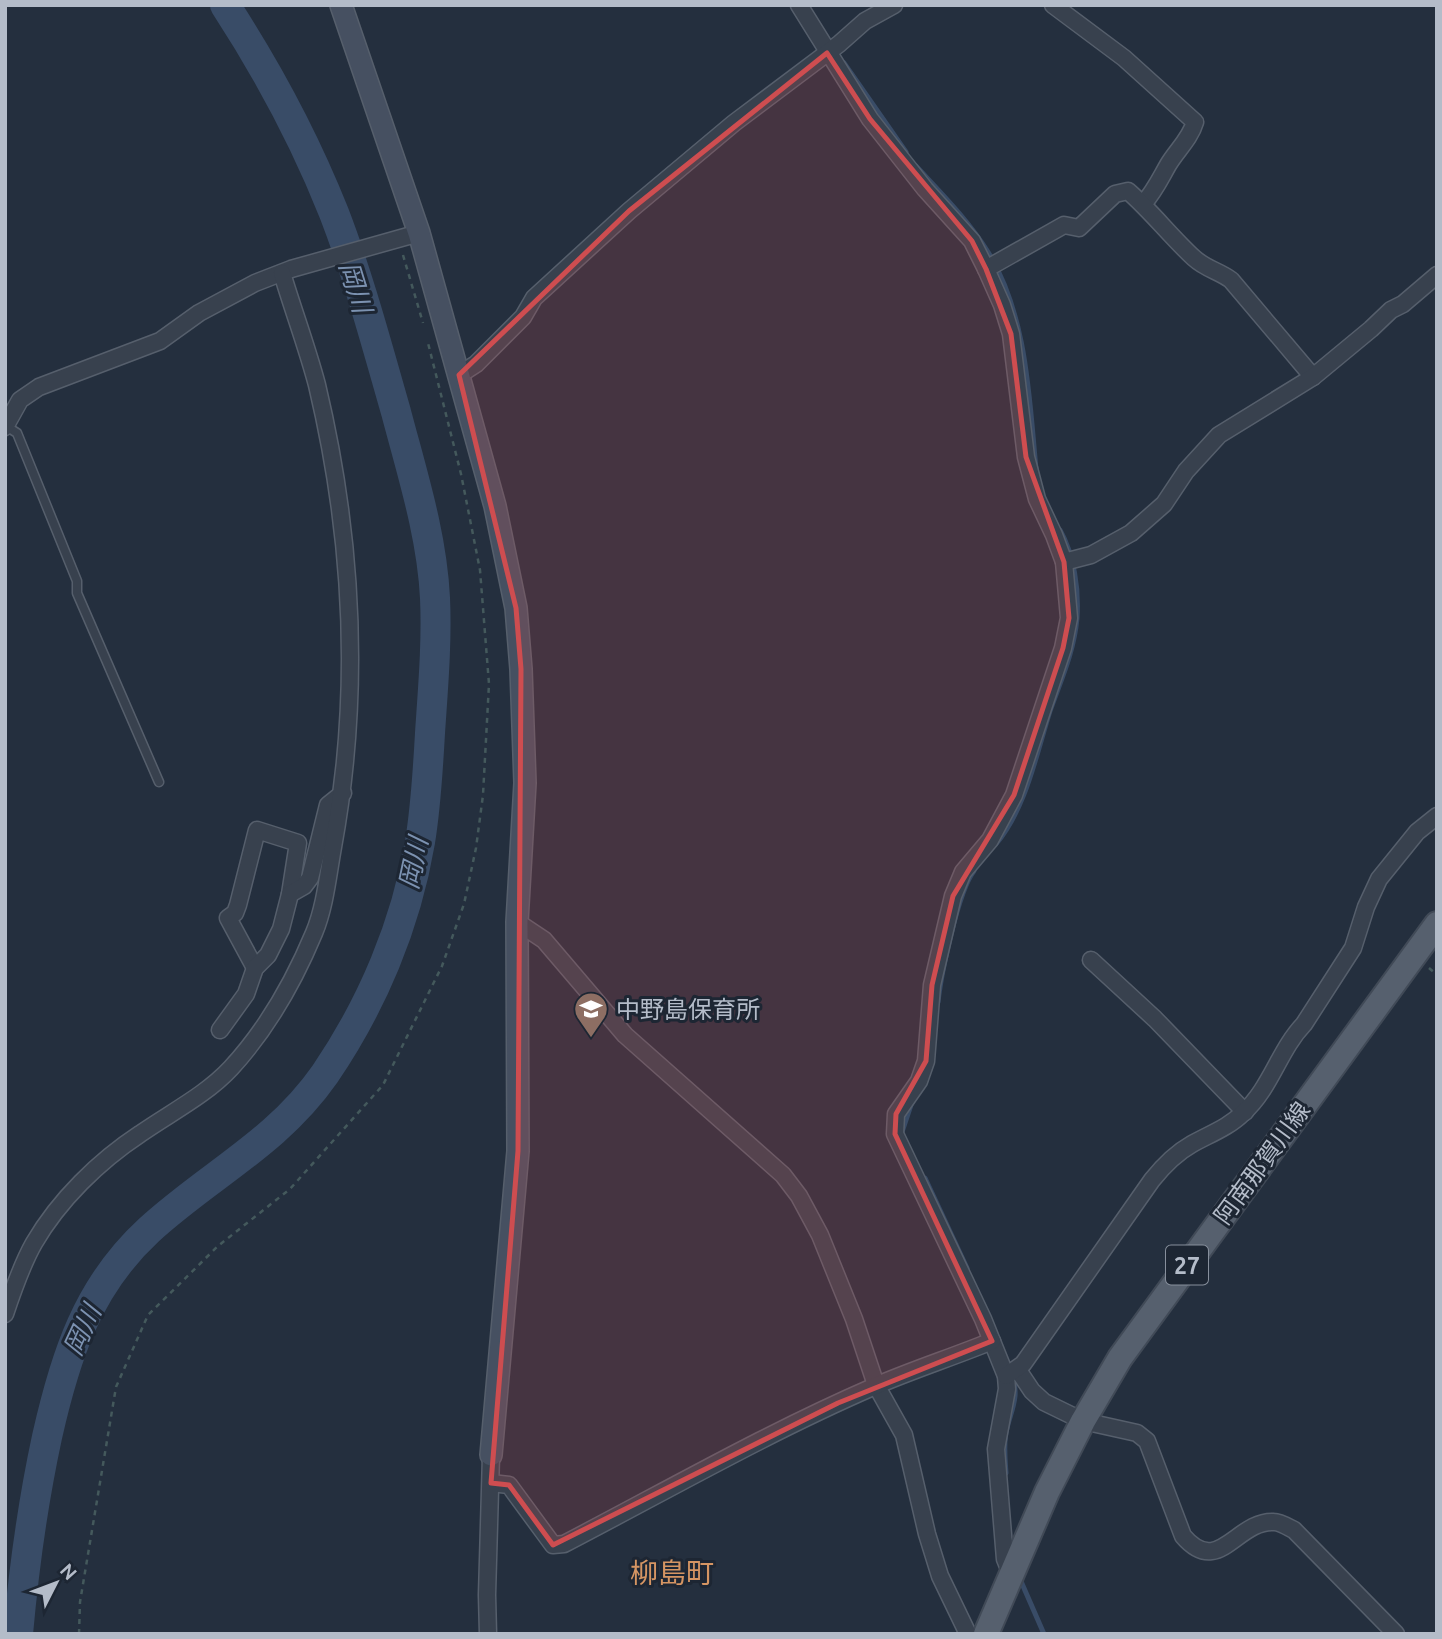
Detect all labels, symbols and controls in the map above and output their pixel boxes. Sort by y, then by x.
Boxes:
water label: 岡川 [335,258,378,319]
water label: 岡川 [393,832,433,891]
school or university icon: 中野島保育所 [572,990,610,1039]
place label: 中野島保育所 [616,996,760,1023]
street label: 阿南那賀川線 [1209,1097,1315,1229]
road number: 27 [1166,1246,1208,1284]
water label: 岡川 [58,1298,107,1360]
north arrow [21,1548,91,1618]
district label: 柳島町 [630,1557,714,1588]
text: N [56,1559,82,1584]

